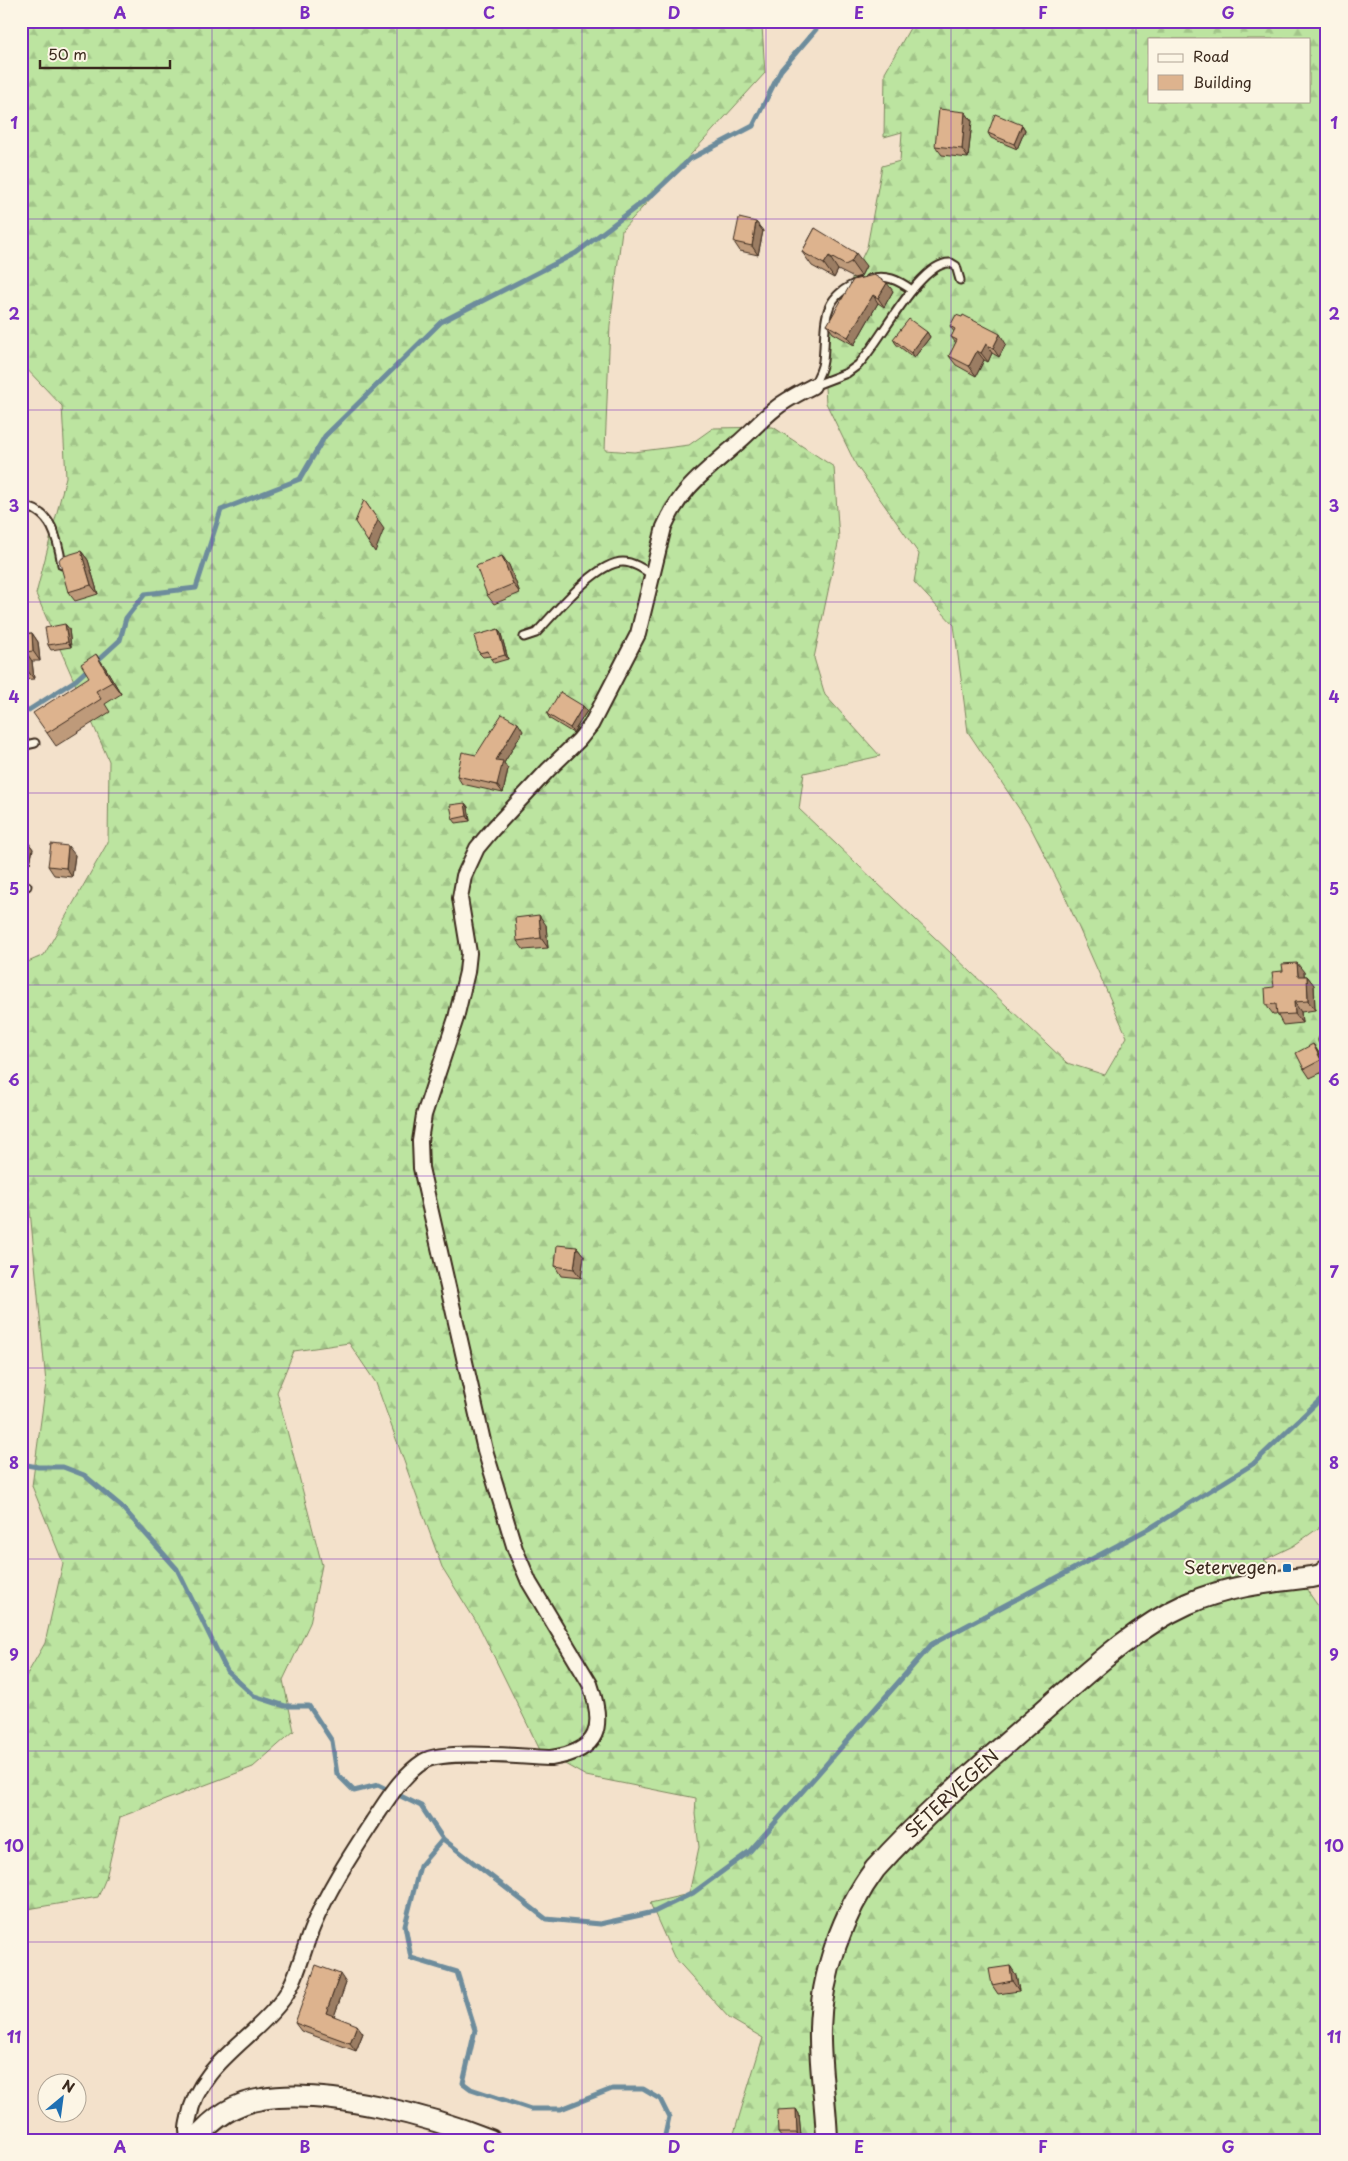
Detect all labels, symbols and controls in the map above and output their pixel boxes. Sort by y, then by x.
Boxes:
text: A [114,0,127,24]
text: B [300,0,311,24]
text: C [483,0,495,24]
text: D [668,0,680,24]
text: E [854,0,864,24]
text: F [1038,0,1048,24]
text: G [1221,0,1235,24]
scale bar [40,38,170,70]
legend [1148,38,1310,102]
text: 50 m [48,42,87,65]
text: Road [1193,44,1229,67]
text: Building [1193,70,1252,93]
text: 1 [10,110,18,134]
text: 1 [1330,110,1338,134]
text: 2 [8,301,20,325]
text: 2 [1328,301,1340,325]
text: 3 [9,493,19,517]
text: 3 [1329,493,1339,517]
text: 4 [9,684,20,708]
text: 4 [1329,684,1340,708]
text: 5 [9,876,19,900]
text: 5 [1329,876,1339,900]
text: 6 [8,1067,20,1091]
text: 6 [1328,1067,1340,1091]
text: 7 [9,1259,19,1283]
text: 7 [1329,1259,1339,1283]
text: 8 [9,1450,19,1474]
text: 8 [1329,1450,1339,1474]
place label: Setervegen [1184,1553,1277,1580]
marker: Setervegen [1281,1562,1293,1574]
text: 9 [9,1642,19,1666]
text: 9 [1329,1642,1339,1666]
street label: SETERVEGEN [898,1742,1004,1844]
text: 10 [4,1833,24,1857]
text: 10 [1324,1833,1344,1857]
text: 11 [7,2024,21,2048]
text: 11 [1327,2024,1341,2048]
north arrow [38,2074,88,2124]
text: N [59,2074,78,2098]
text: A [114,2134,127,2158]
text: B [300,2134,311,2158]
text: C [483,2134,495,2158]
text: D [668,2134,680,2158]
text: E [854,2134,864,2158]
text: F [1038,2134,1048,2158]
text: G [1221,2134,1235,2158]

